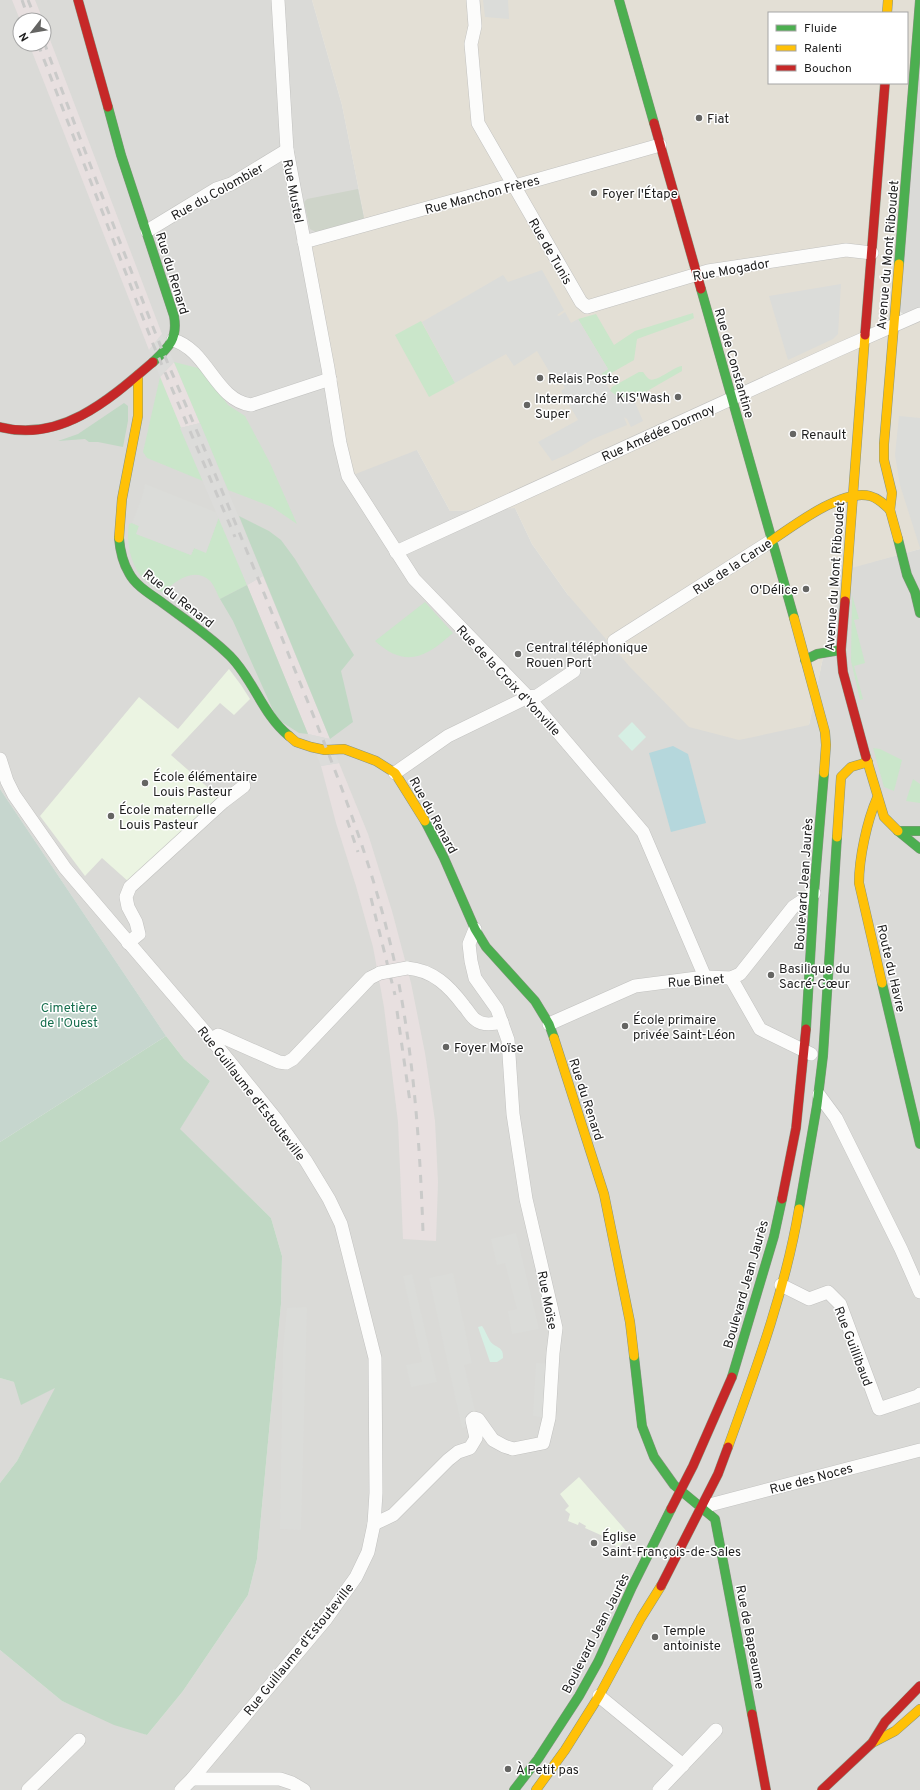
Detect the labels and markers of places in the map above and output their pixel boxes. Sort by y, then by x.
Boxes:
place label: Fiat [707,112,729,128]
marker: Fiat [694,113,704,123]
place label: Foyer l'Étape [602,185,678,203]
marker: Foyer l'Étape [589,188,599,198]
place label: Relais Poste [548,372,619,388]
marker: Relais Poste [535,373,545,383]
place label: KIS'Wash [616,391,670,407]
place label: Intermarché Super [535,392,607,423]
marker: KIS'Wash [673,392,683,402]
marker: Intermarché Super [522,400,532,410]
place label: Renault [801,428,846,444]
marker: Renault [788,429,798,439]
place label: O'Délice [750,583,798,599]
marker: O'Délice [801,584,811,594]
place label: Central téléphonique Rouen Port [526,641,648,672]
marker: Central téléphonique Rouen Port [513,649,523,659]
place label: École élémentaire Louis Pasteur [153,768,257,801]
marker: École élémentaire Louis Pasteur [140,778,150,788]
place label: École maternelle Louis Pasteur [119,801,217,834]
marker: École maternelle Louis Pasteur [106,811,116,821]
place label: Basilique du Sacré-Cœur [779,962,850,993]
marker: Basilique du Sacré-Cœur [766,970,776,980]
place label: École primaire privée Saint-Léon [633,1011,735,1044]
marker: École primaire privée Saint-Léon [620,1021,630,1031]
place label: Foyer Moïse [454,1041,524,1057]
marker: Foyer Moïse [441,1042,451,1052]
place label: Église Saint-François-de-Sales [602,1528,741,1561]
marker: Église Saint-François-de-Sales [589,1538,599,1548]
place label: Temple antoiniste [663,1624,721,1655]
marker: Temple antoiniste [650,1632,660,1642]
place label: À Petit pas [516,1761,579,1779]
marker: À Petit pas [503,1764,513,1774]

